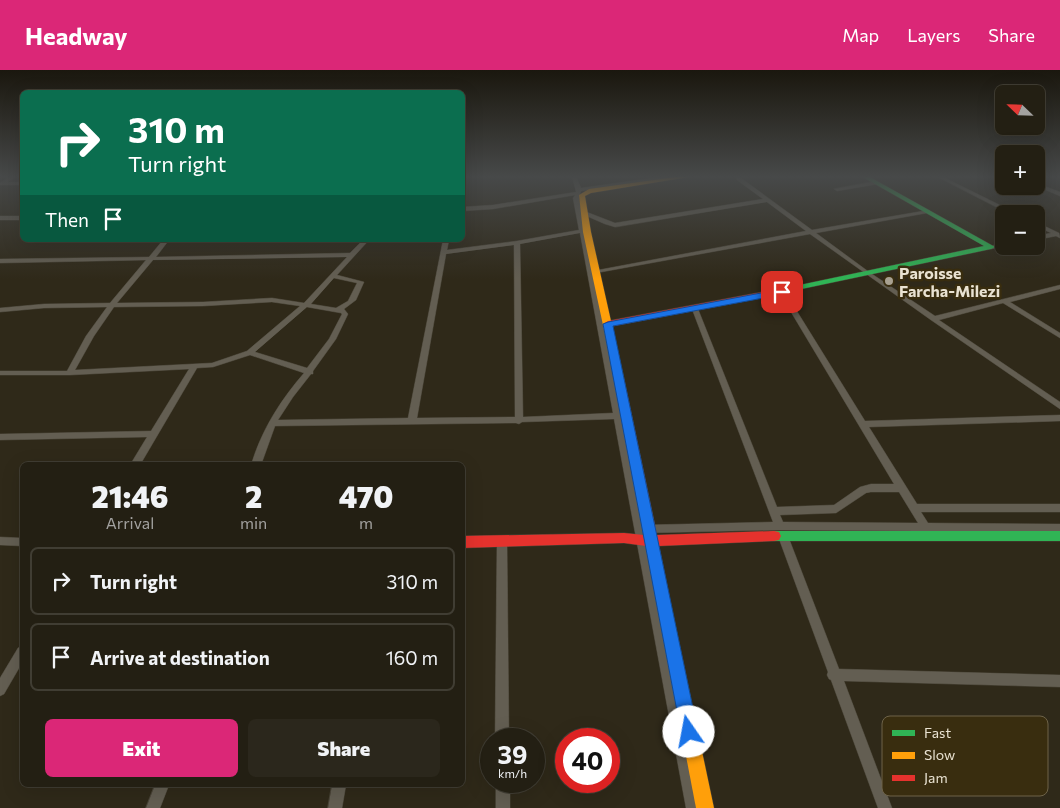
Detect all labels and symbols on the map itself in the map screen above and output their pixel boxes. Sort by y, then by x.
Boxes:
north arrow [995,85,1045,135]
place label: Paroisse Farcha-Milezi [899,263,1000,300]
pin [761,271,803,313]
marker: Paroisse Farcha-Milezi [883,275,895,287]
position arrow [662,705,714,757]
legend [882,716,1048,796]
text: Fast [924,724,951,741]
speed limit sign: 40 [555,728,620,793]
text: Slow [924,746,955,763]
text: Jam [924,769,948,786]

